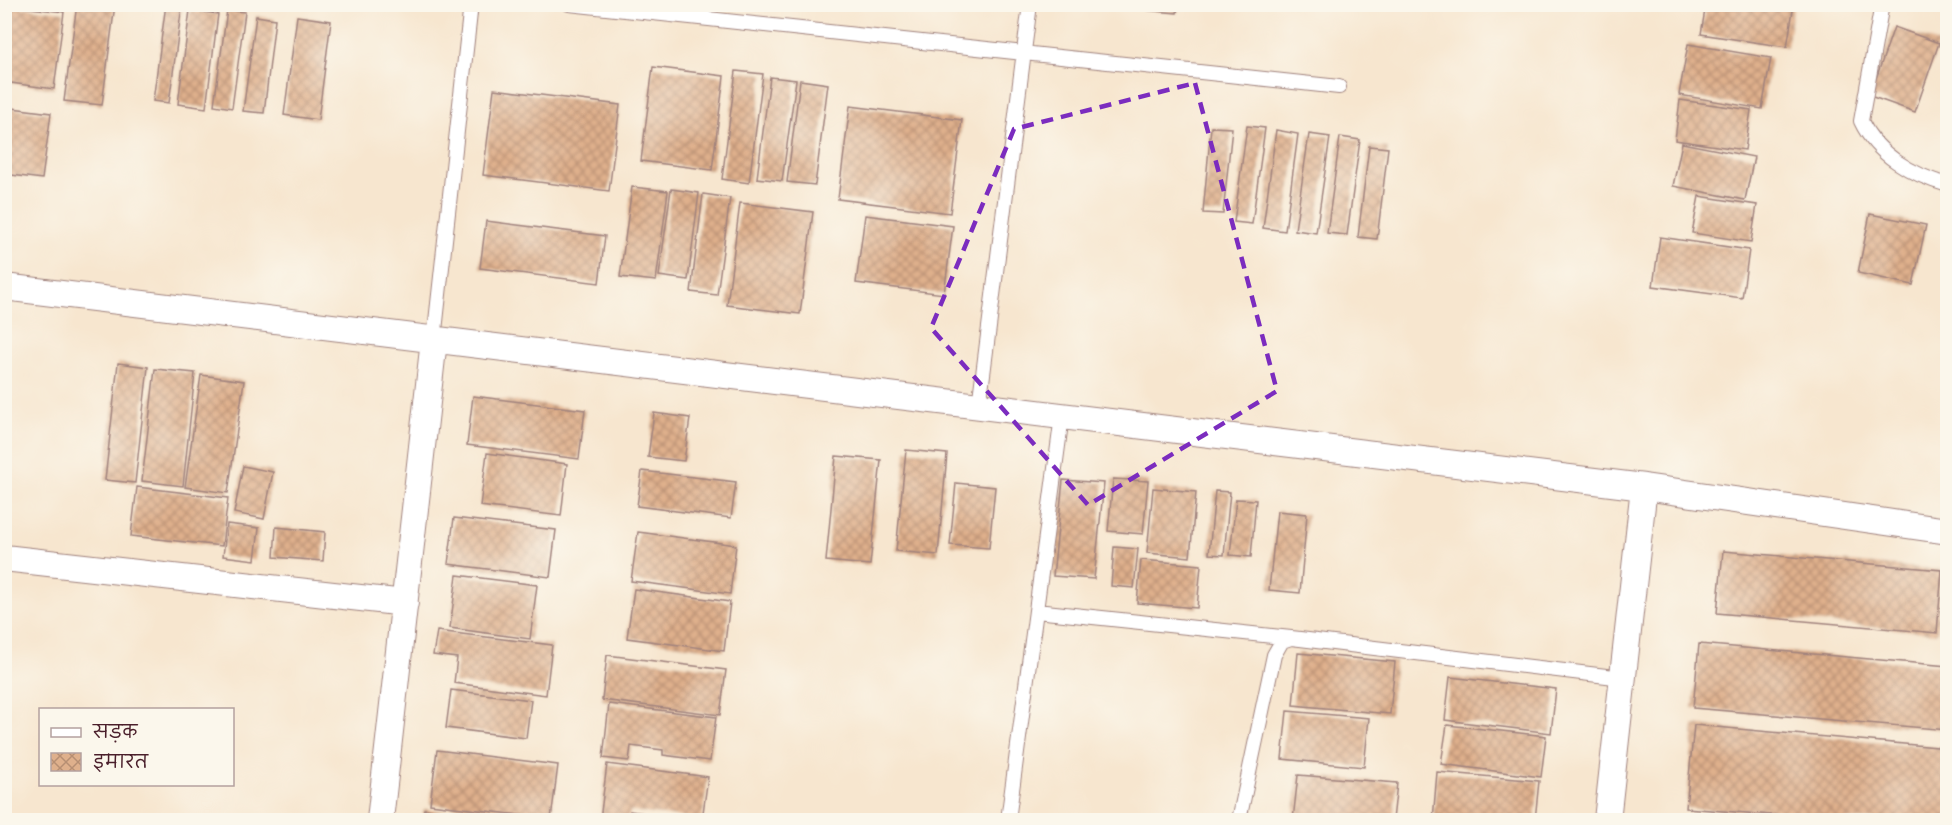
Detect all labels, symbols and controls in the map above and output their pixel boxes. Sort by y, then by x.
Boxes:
legend [39,708,234,786]
text: सड़क [92,720,138,744]
text: इमारत [93,750,149,774]

